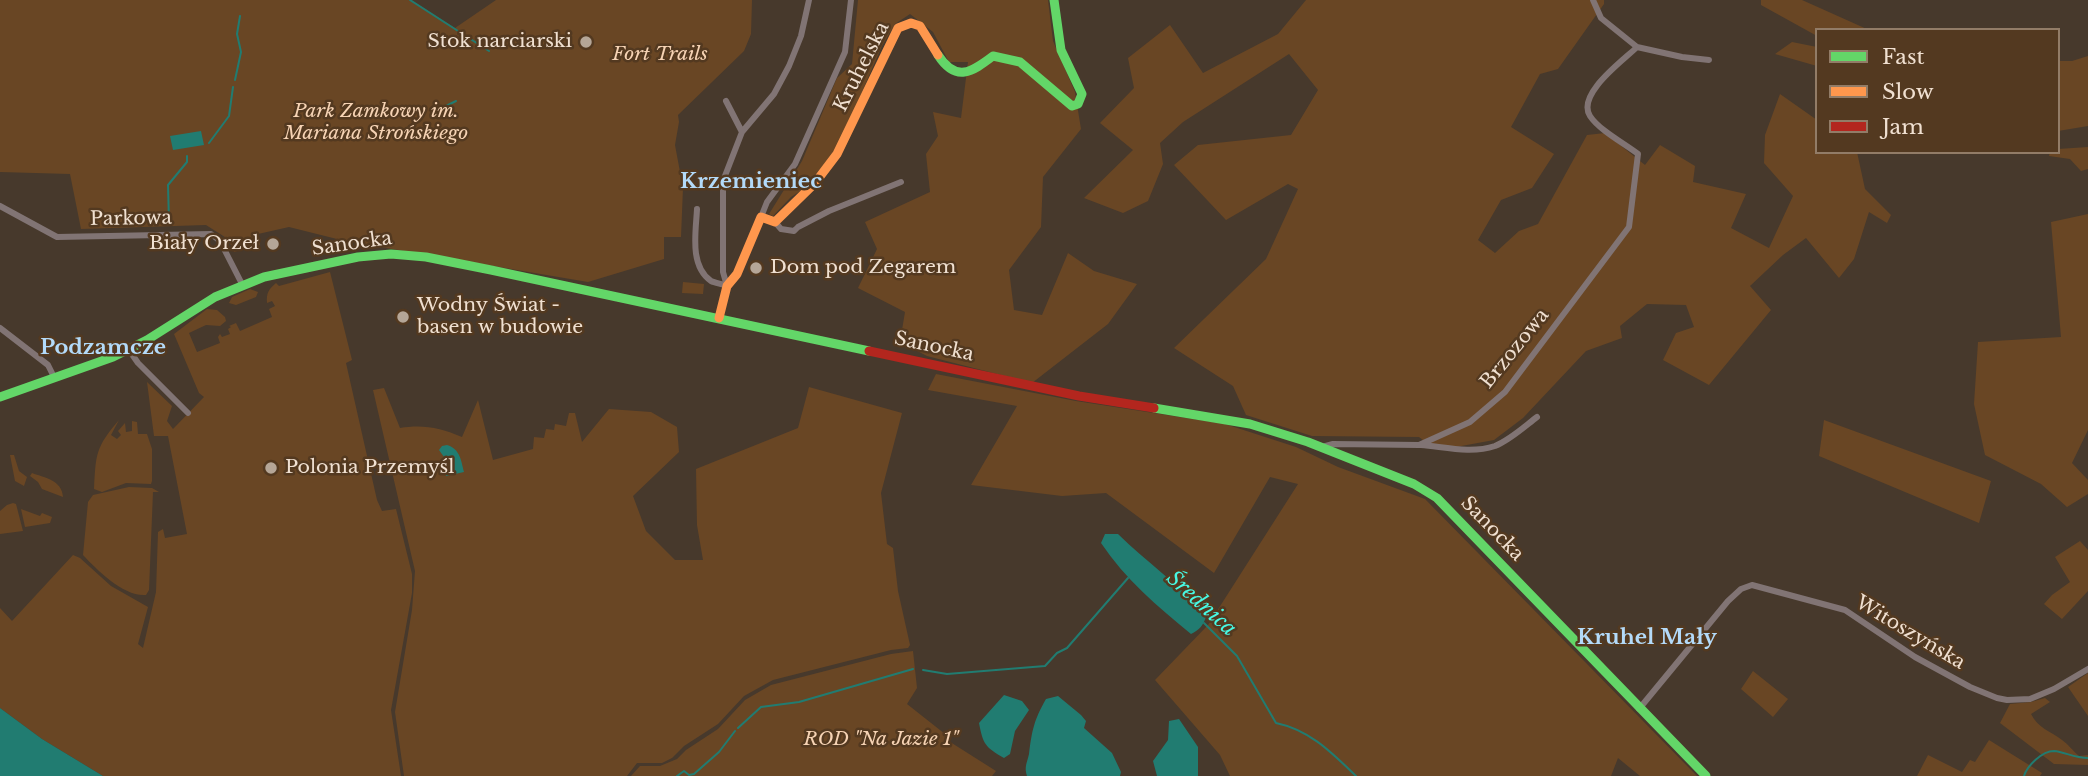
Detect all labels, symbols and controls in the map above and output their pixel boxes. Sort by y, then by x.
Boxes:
street label: Kruhelska [830,18,894,116]
legend [1815,28,2060,154]
place label: Stok narciarski [428,31,572,53]
marker: Stok narciarski [578,34,594,50]
park label: Fort Trails [612,44,708,66]
text: Fast [1882,44,1924,70]
text: Slow [1882,79,1934,105]
park label: Park Zamkowy im. Mariana Strońskiego [284,101,468,145]
text: Jam [1882,114,1924,140]
district label: Krzemieniec [680,169,822,195]
street label: Parkowa [90,207,172,231]
street label: Sanocka [310,227,394,261]
place label: Biały Orzeł [149,233,259,255]
marker: Biały Orzeł [265,236,281,252]
place label: Dom pod Zegarem [770,257,956,279]
marker: Dom pod Zegarem [748,260,764,276]
place label: Wodny Świat - basen w budowie [417,295,583,339]
street label: Brzozowa [1476,305,1554,393]
marker: Wodny Świat - basen w budowie [395,309,411,325]
street label: Sanocka [892,327,976,367]
district label: Podzamcze [40,335,166,361]
place label: Polonia Przemyśl [285,457,454,479]
marker: Polonia Przemyśl [263,460,279,476]
street label: Sanocka [1456,492,1528,566]
water label: Średnica [1161,566,1241,642]
street label: Witoszyńska [1851,591,1969,675]
district label: Kruhel Mały [1577,625,1717,651]
park label: ROD "Na Jazie 1" [804,729,958,751]

